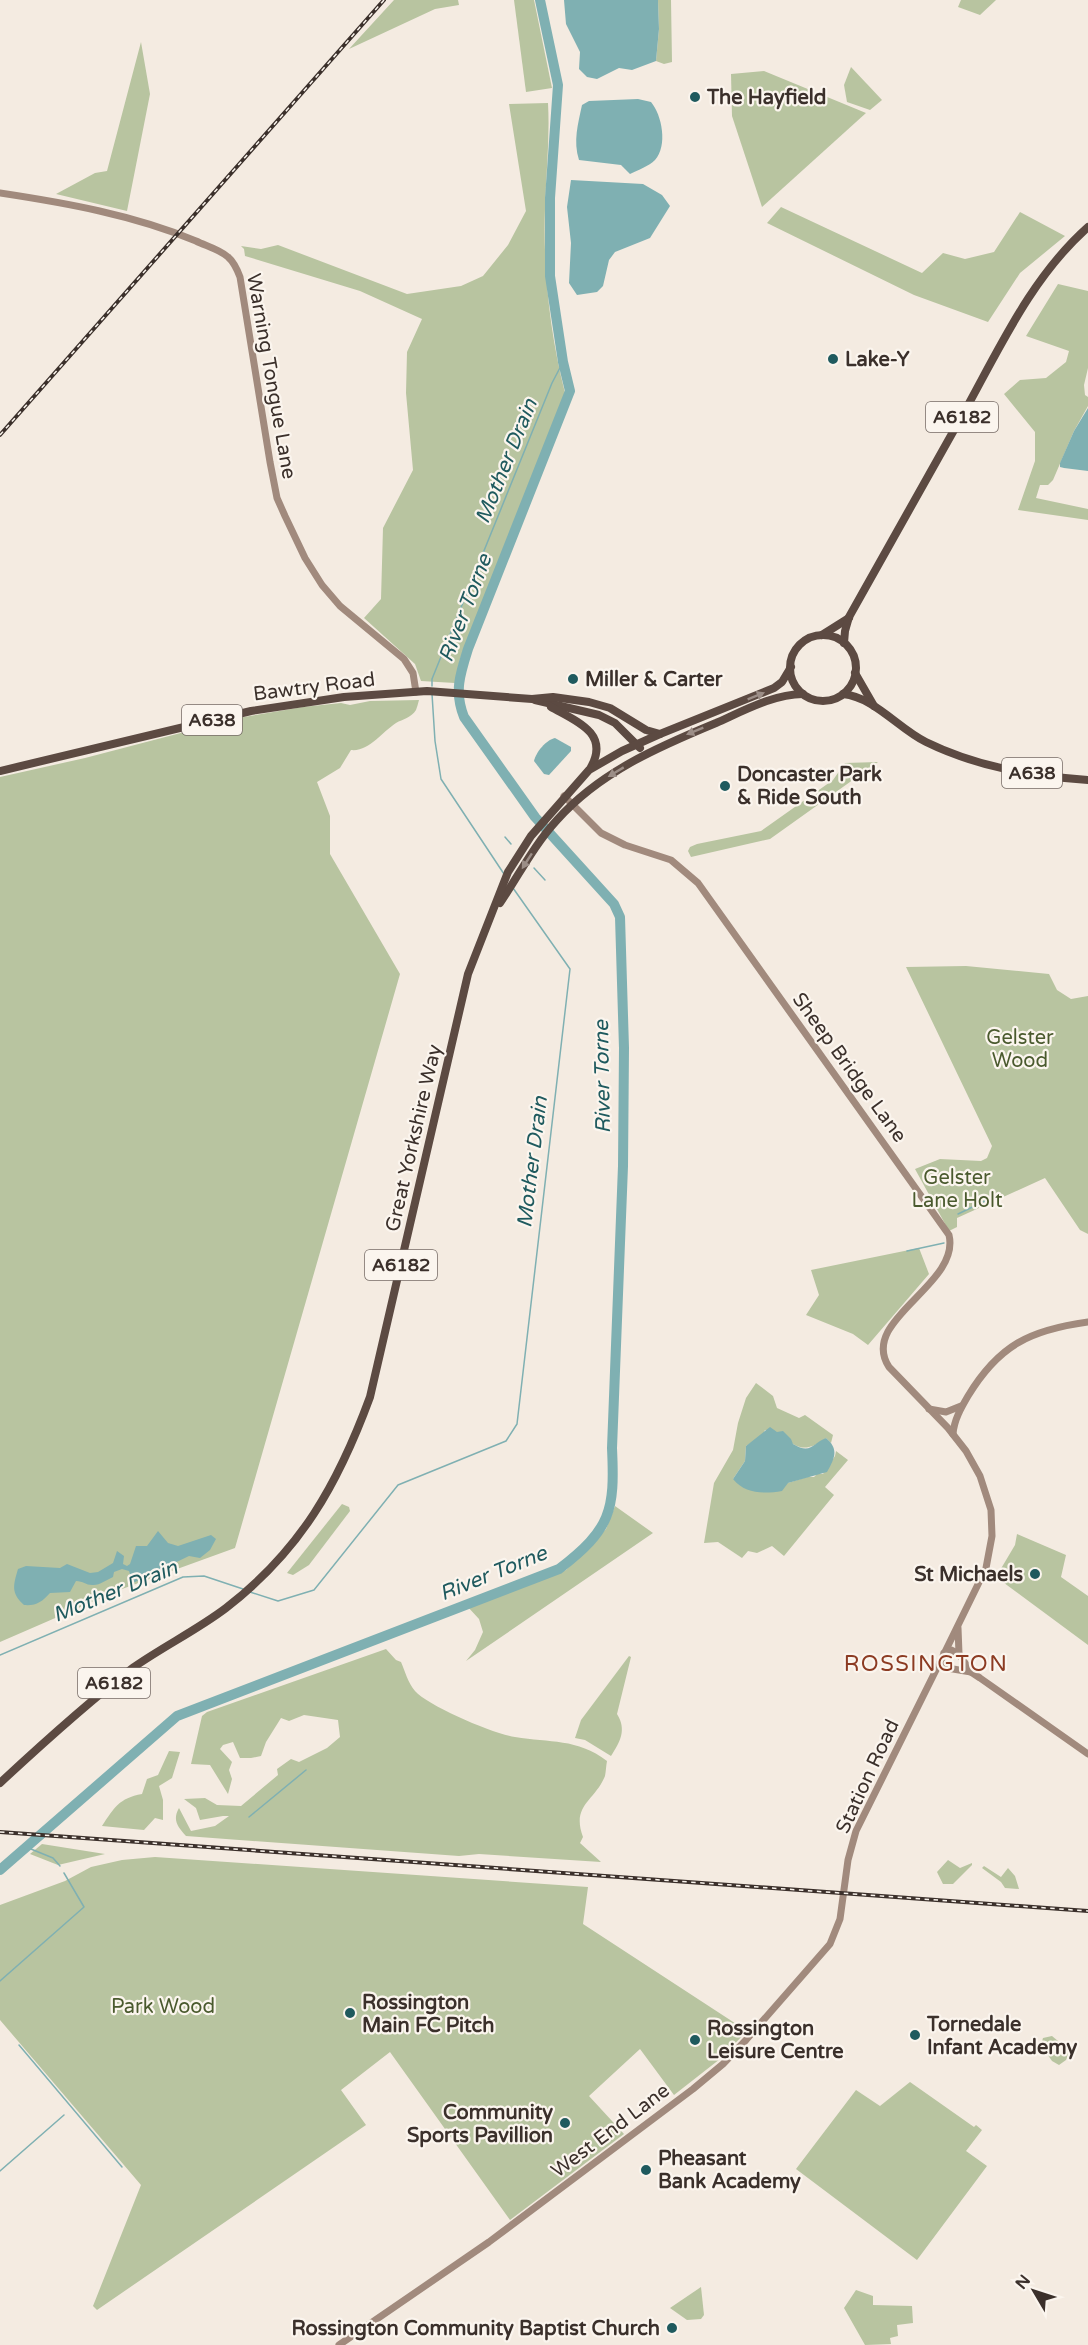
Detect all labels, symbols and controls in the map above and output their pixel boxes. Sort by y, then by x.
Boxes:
place label: The Hayfield [706,86,826,110]
marker: The Hayfield [688,90,702,104]
street label: Warning Tongue Lane [241,272,301,481]
place label: Lake-Y [845,348,910,372]
marker: Lake-Y [826,352,840,366]
water label: Mother Drain [470,394,543,527]
road number: A6182 [926,402,998,432]
water label: River Torne [433,550,498,666]
street label: Bawtry Road [252,668,376,706]
place label: Miller & Carter [585,668,723,692]
marker: Miller & Carter [566,672,580,686]
one-way arrow [747,691,765,700]
road number: A638 [182,705,242,735]
one-way arrow [686,726,704,736]
road number: A638 [1002,758,1062,788]
place label: Doncaster Park & Ride South [737,763,882,810]
one-way arrow [608,766,624,777]
marker: Doncaster Park & Ride South [718,779,732,793]
one-way arrow [522,853,533,869]
street label: Sheep Bridge Lane [787,988,912,1147]
water label: River Torne [589,1019,616,1134]
park label: Gelster Wood [986,1026,1054,1073]
street label: Great Yorkshire Way [381,1042,447,1234]
water label: Mother Drain [512,1094,553,1229]
park label: Gelster Lane Holt [911,1166,1003,1213]
road number: A6182 [365,1250,437,1280]
water label: River Torne [436,1540,552,1606]
water label: Mother Drain [49,1555,182,1628]
place label: St Michaels [914,1563,1023,1587]
marker: St Michaels [1028,1567,1042,1581]
district label: ROSSINGTON [844,1651,1008,1677]
road number: A6182 [78,1668,150,1698]
street label: Station Road [831,1716,905,1837]
place label: Rossington Main FC Pitch [362,1991,494,2038]
park label: Park Wood [111,1995,215,2019]
marker: Rossington Main FC Pitch [343,2006,357,2020]
place label: Tornedale Infant Academy [926,2013,1077,2060]
place label: Rossington Leisure Centre [707,2017,844,2064]
marker: Tornedale Infant Academy [908,2028,922,2042]
marker: Rossington Leisure Centre [688,2033,702,2047]
street label: West End Lane [547,2079,674,2183]
place label: Community Sports Pavillion [407,2101,553,2148]
marker: Community Sports Pavillion [558,2116,572,2130]
place label: Pheasant Bank Academy [658,2147,801,2194]
marker: Pheasant Bank Academy [639,2163,653,2177]
north arrow [1004,2261,1064,2321]
text: N [1011,2271,1035,2293]
place label: Rossington Community Baptist Church [291,2317,660,2341]
marker: Rossington Community Baptist Church [665,2321,679,2335]

